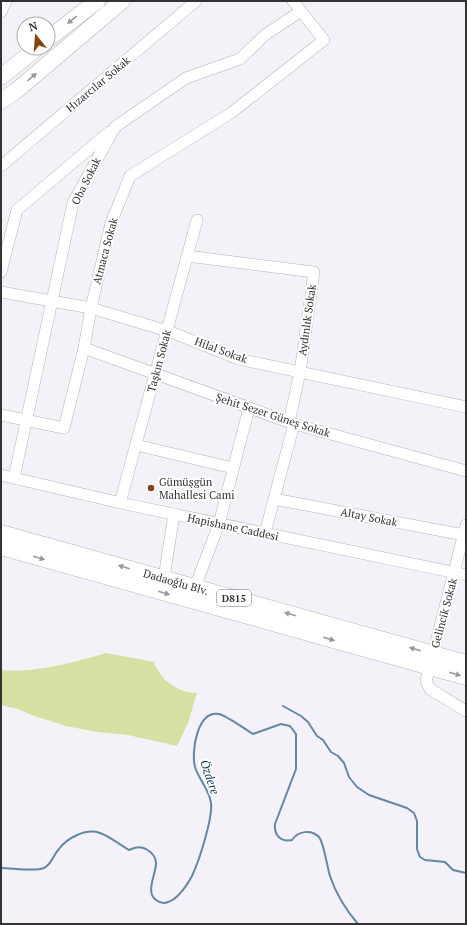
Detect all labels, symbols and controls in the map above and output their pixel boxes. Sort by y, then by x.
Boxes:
north arrow [16,16,56,56]
one-way arrow [67,16,78,24]
text: N [27,18,40,34]
street label: Hızarcılar Sokak [63,53,133,115]
one-way arrow [26,73,37,82]
street label: Oba Sokak [68,155,104,207]
street label: Atmaca Sokak [89,216,121,286]
street label: Aydınlık Sokak [295,283,319,357]
street label: Taşkın Sokak [144,328,174,394]
street label: Hilal Sokak [193,334,250,366]
street label: Şehit Sezer Güneş Sokak [214,390,332,440]
place label: Gümüşgün Mahallesi Cami [159,475,234,502]
marker: Gümüşgün Mahallesi Cami [146,483,156,493]
street label: Altay Sokak [339,505,399,529]
street label: Hapishane Caddesi [186,510,280,544]
one-way arrow [32,555,45,561]
one-way arrow [118,564,130,570]
street label: Dadaoğlu Blv. [142,566,210,598]
street label: Gelincik Sokak [428,576,460,650]
one-way arrow [157,590,170,596]
road number: D815 [217,590,251,606]
one-way arrow [284,611,296,617]
one-way arrow [324,636,336,642]
one-way arrow [409,646,421,652]
one-way arrow [449,671,461,677]
water label: Özdere [197,758,223,797]

